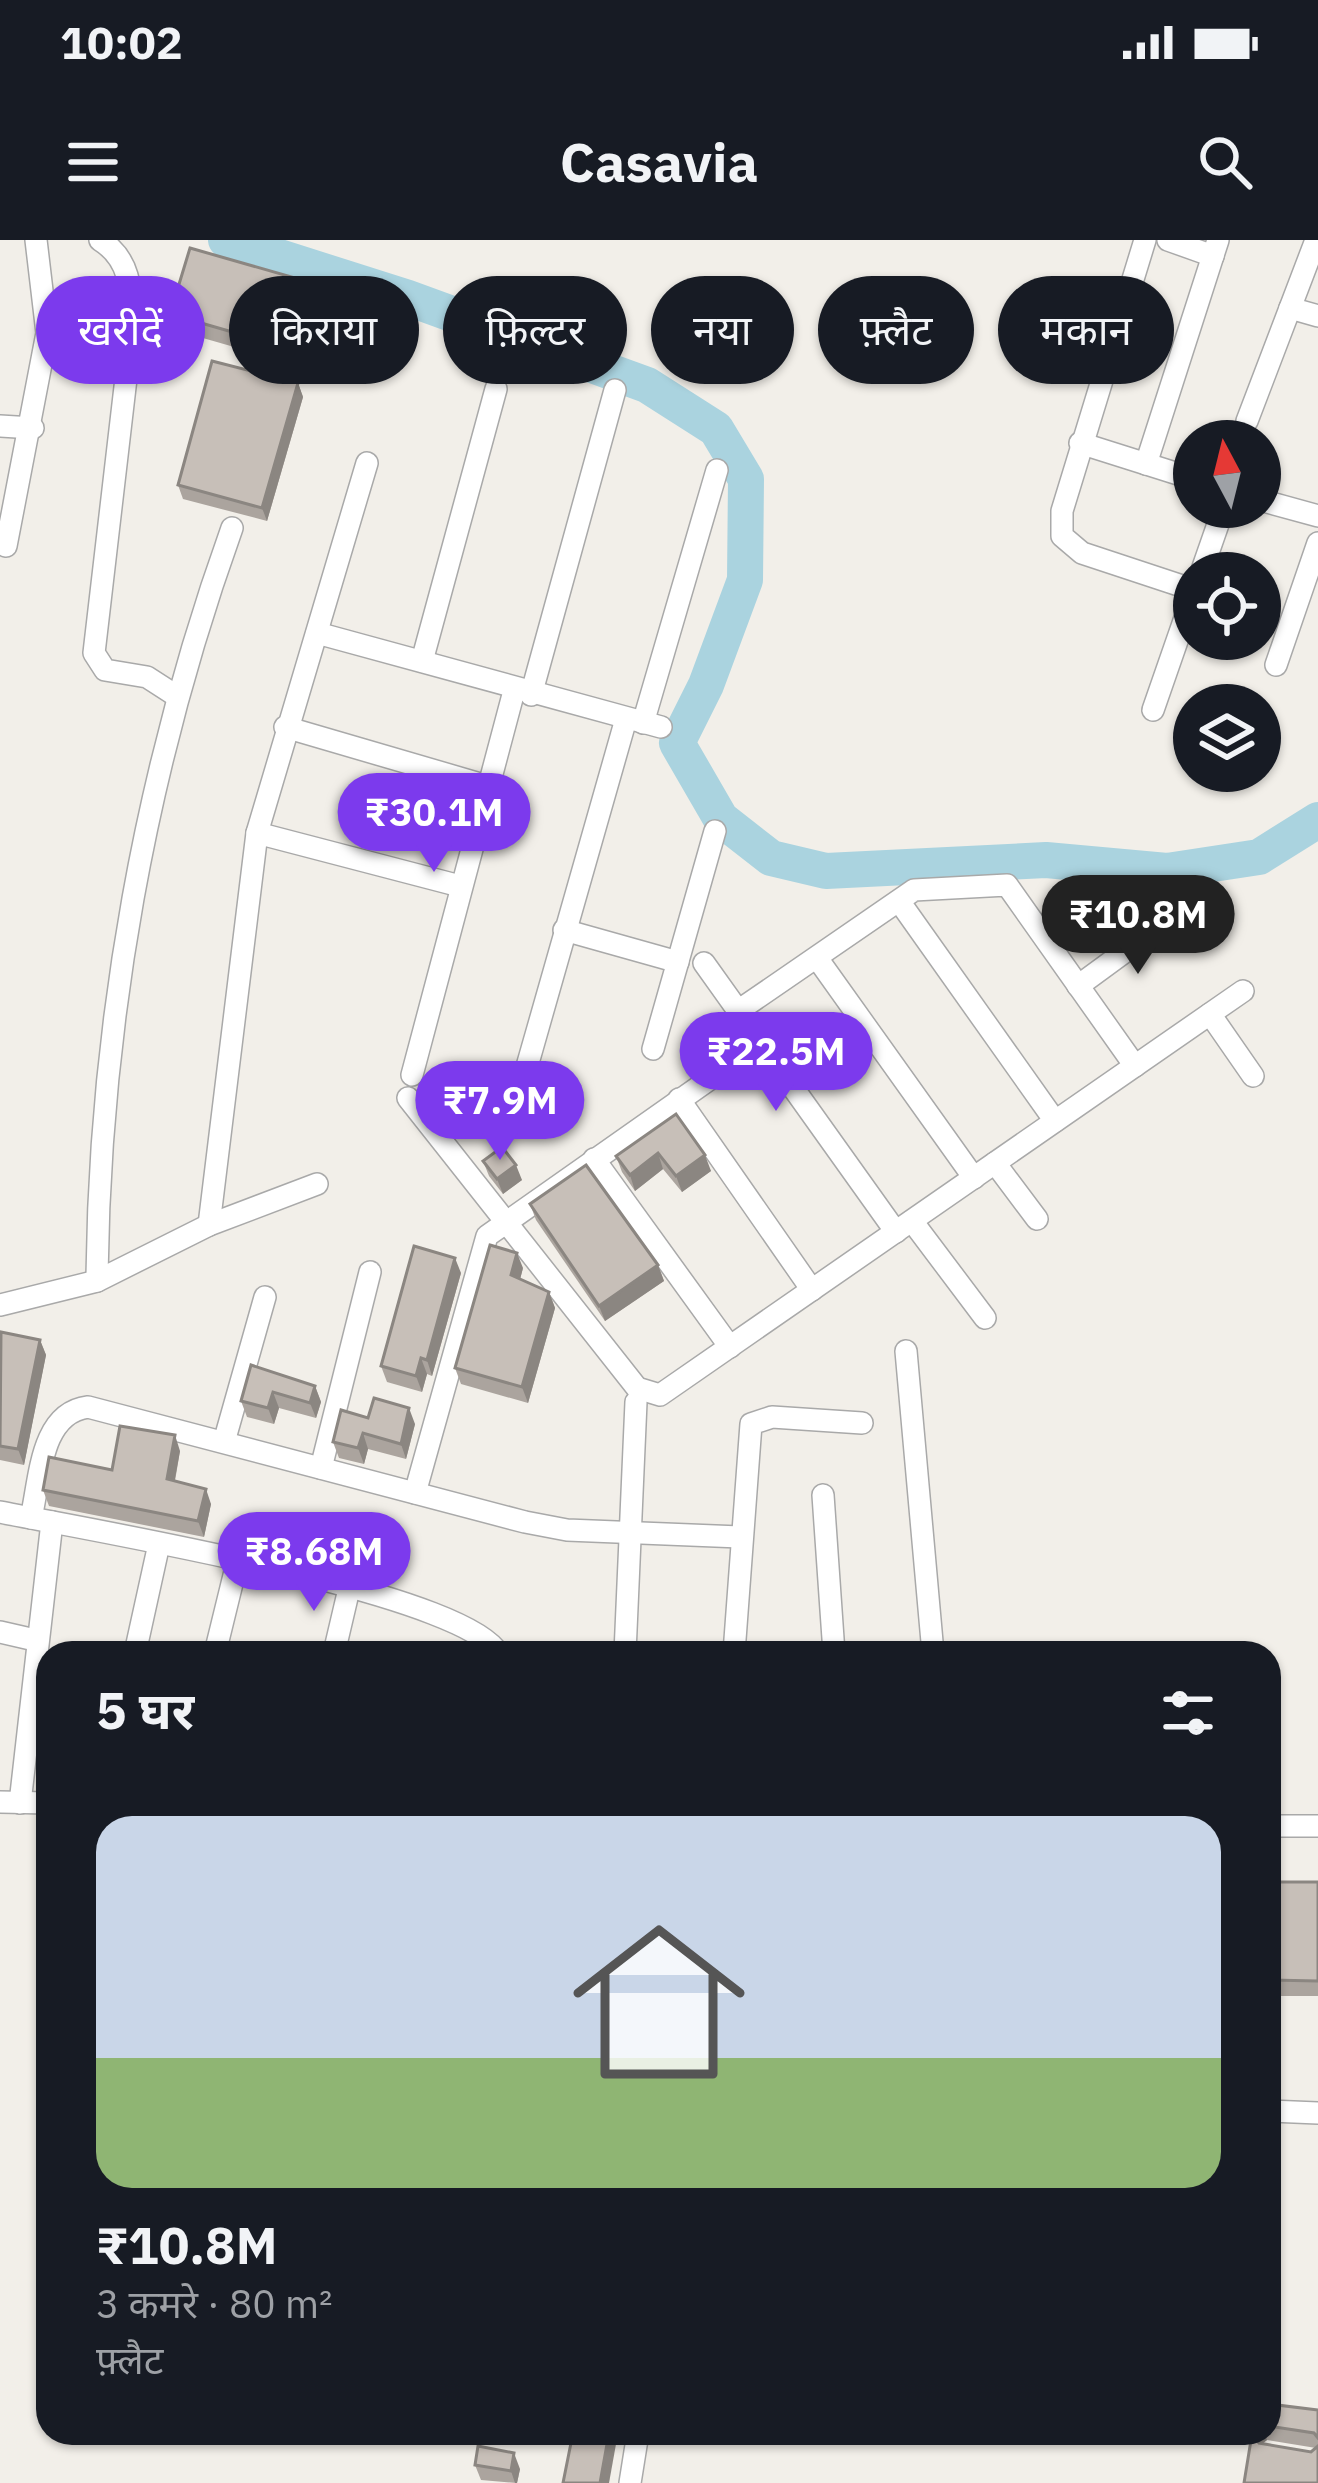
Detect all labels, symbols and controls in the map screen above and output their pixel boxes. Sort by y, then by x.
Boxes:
text: 10:02 [60,13,183,71]
text: Casavia [560,127,758,197]
icon: menu [60,129,126,195]
icon: search [1192,129,1258,195]
chip: खरीदें [36,276,205,384]
chip: किराया [229,276,419,384]
chip: फ़िल्टर [443,276,627,384]
chip: नया [651,276,794,384]
chip: फ़्लैट [818,276,974,384]
chip: मकान [998,276,1174,384]
north arrow [1173,420,1281,528]
map controls [1173,420,1281,792]
button: locate [1173,552,1281,660]
button: layers [1173,684,1281,792]
pin: ₹30.1M [336,773,532,875]
text: ₹30.1M [365,786,503,837]
pin: ₹10.8M [1040,875,1236,977]
text: ₹10.8M [1069,888,1207,939]
pin: ₹22.5M [678,1012,874,1114]
text: ₹22.5M [707,1025,845,1076]
pin: ₹7.9M [416,1061,584,1163]
text: ₹7.9M [442,1074,558,1125]
pin: ₹8.68M [216,1512,412,1614]
text: ₹8.68M [245,1525,383,1576]
text: 5 घर [96,1677,194,1743]
icon: filters [1155,1680,1221,1746]
icon: home [551,1894,767,2110]
text: ₹10.8M [96,2212,277,2278]
text: 3 कमरे · 80 m² [96,2278,333,2329]
text: फ़्लैट [96,2334,163,2385]

